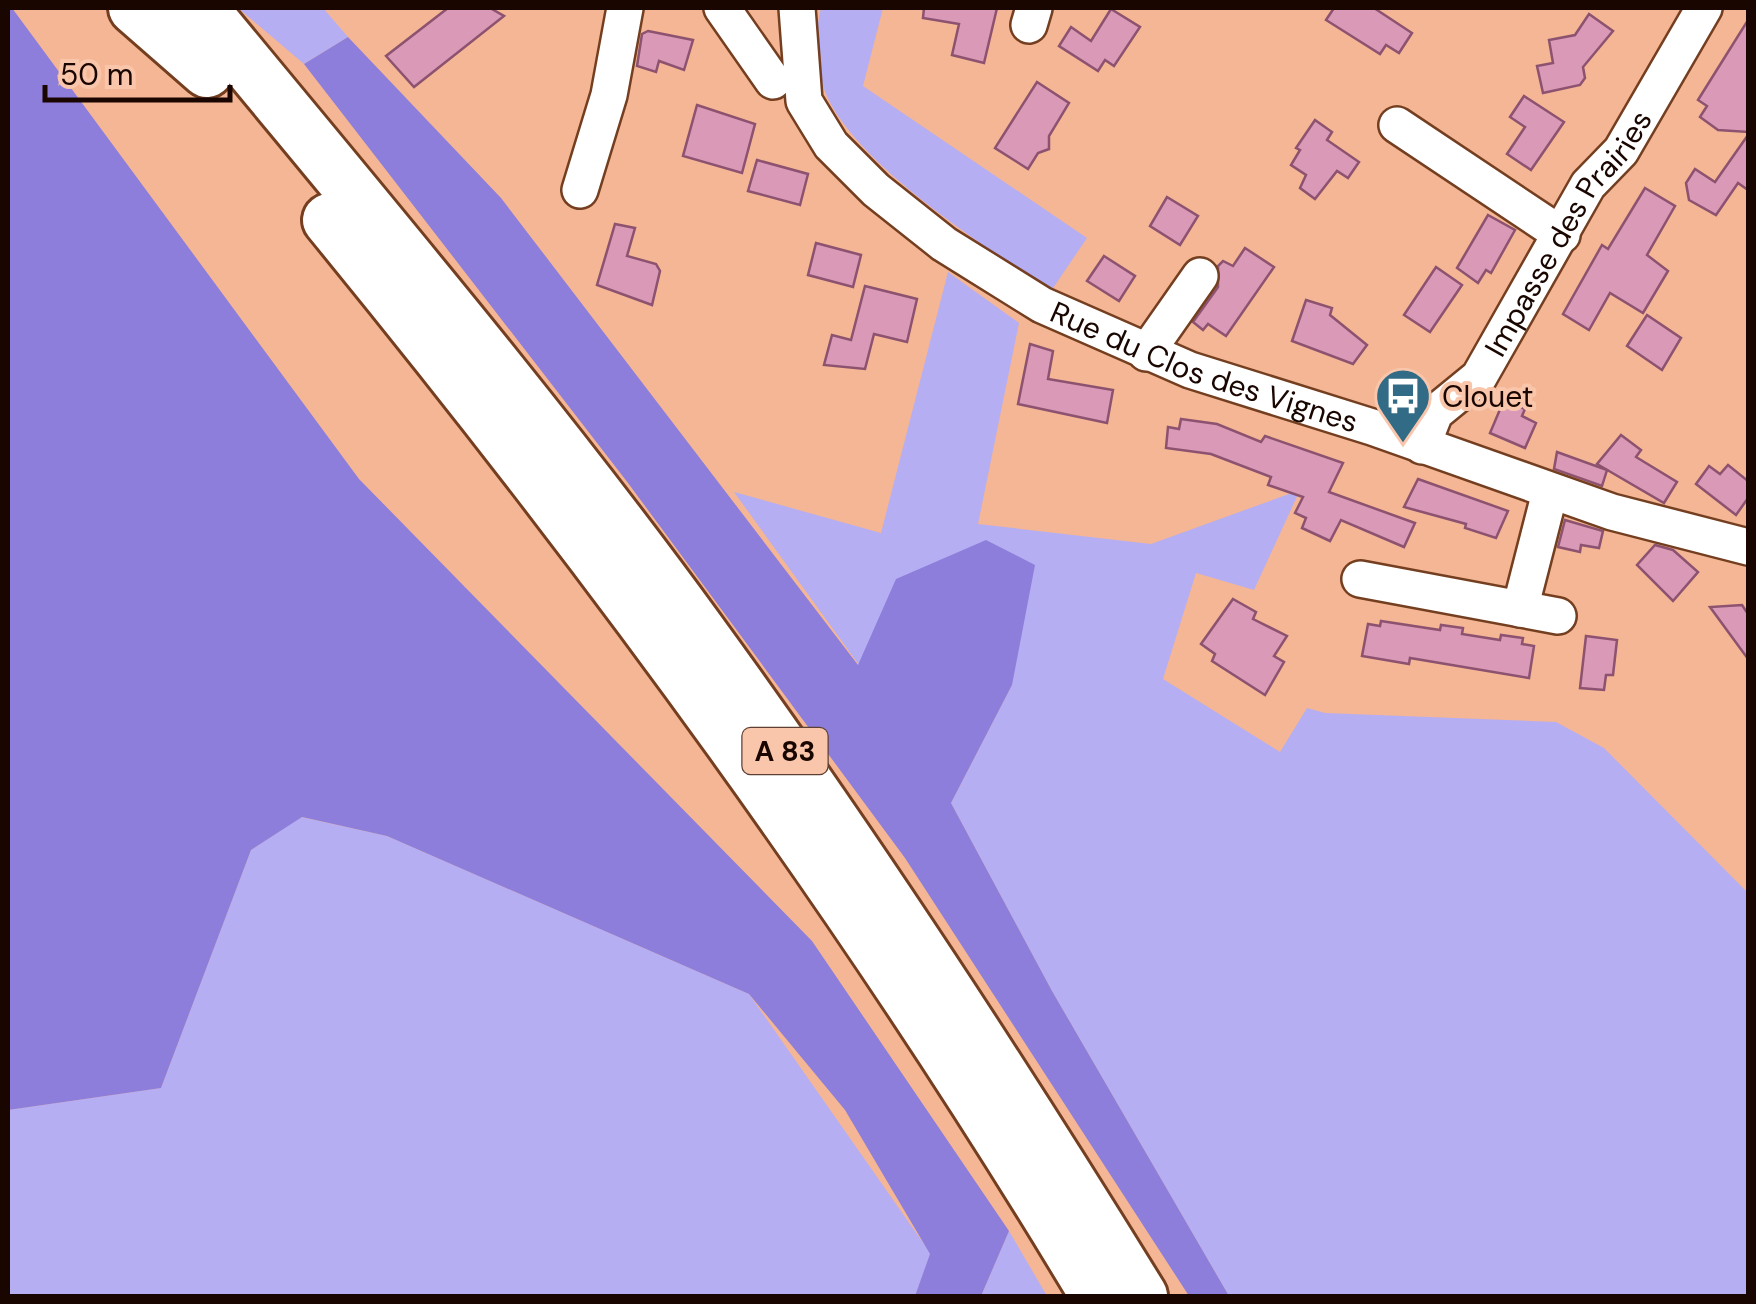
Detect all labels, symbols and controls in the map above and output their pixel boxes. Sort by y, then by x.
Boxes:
scale bar [45,40,230,102]
text: 50 m [60,55,134,94]
street label: Impasse des Prairies [1475,103,1660,363]
street label: Rue du Clos des Vignes [1045,292,1363,441]
bus stop icon: Clouet [1373,366,1433,445]
place label: Clouet [1442,377,1533,416]
road number: A 83 [742,728,828,774]

